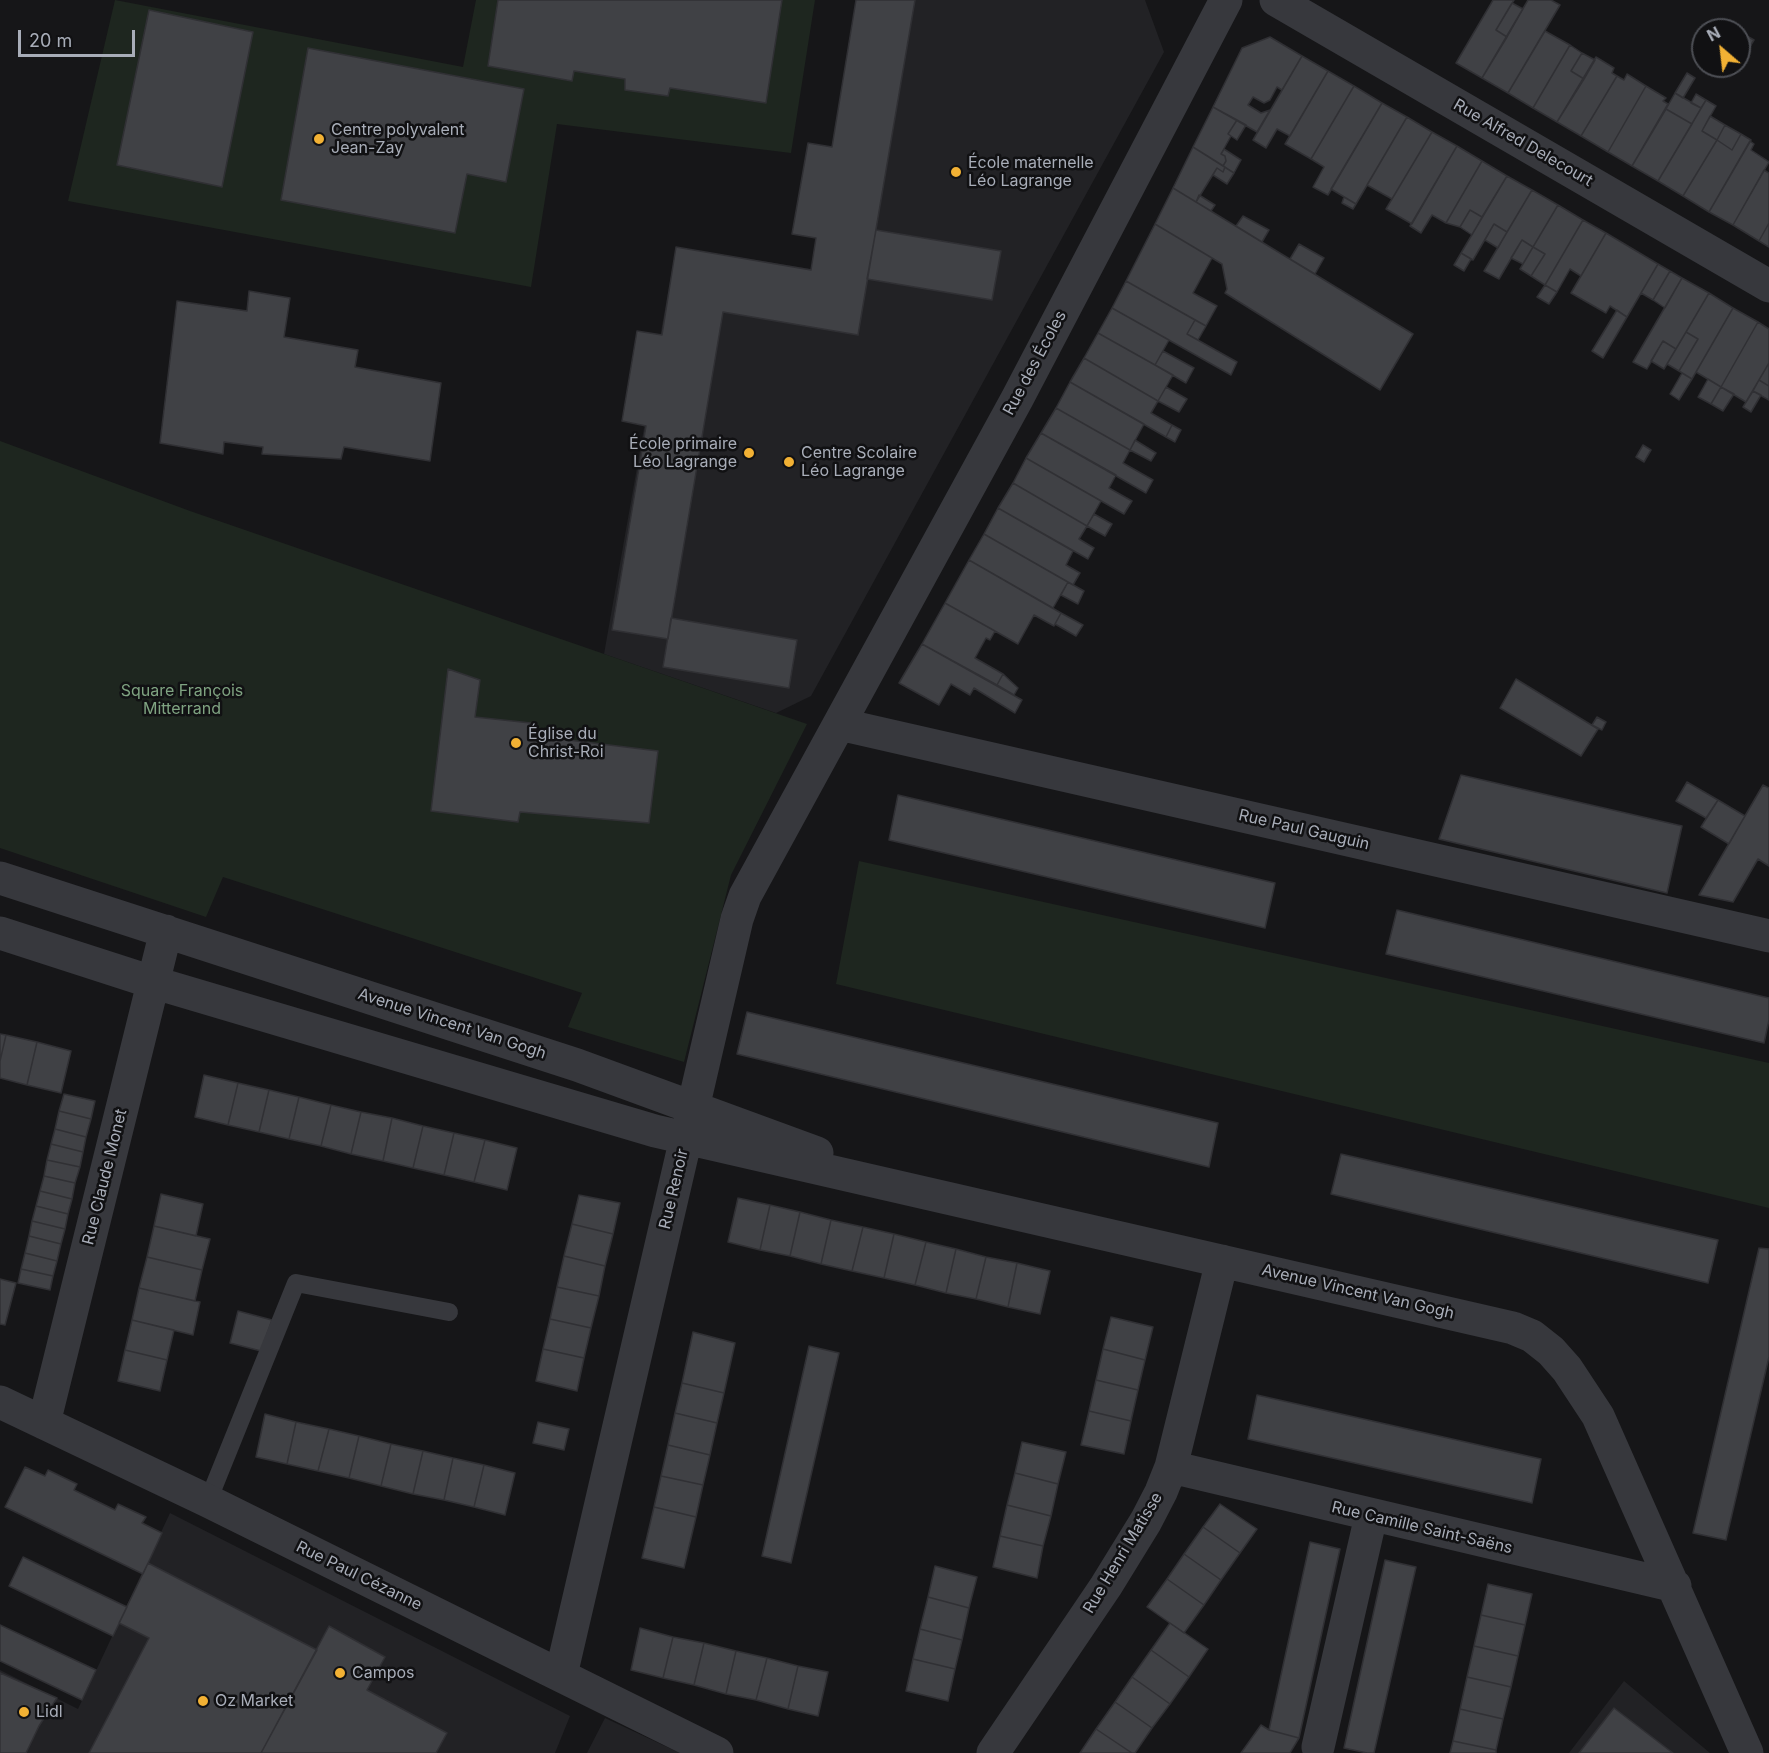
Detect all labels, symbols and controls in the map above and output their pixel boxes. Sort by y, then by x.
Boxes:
scale bar [21,18,138,56]
north arrow [1691,18,1751,78]
text: N [1703,22,1724,46]
text: 20 m [29,30,72,51]
street label: Rue Alfred Delecourt [1450,95,1596,191]
place label: Centre polyvalent Jean-Zay [331,120,464,158]
marker: Centre polyvalent Jean-Zay [312,132,326,146]
place label: École maternelle Léo Lagrange [968,153,1094,191]
marker: École maternelle Léo Lagrange [949,165,963,179]
street label: Rue des Écoles [999,307,1071,419]
place label: École primaire Léo Lagrange [629,434,737,472]
place label: Centre Scolaire Léo Lagrange [801,443,917,481]
marker: École primaire Léo Lagrange [742,446,756,460]
marker: Centre Scolaire Léo Lagrange [782,455,796,469]
park label: Square François Mitterrand [121,681,243,719]
place label: Église du Christ-Roi [528,724,604,762]
marker: Église du Christ-Roi [509,736,523,750]
street label: Rue Paul Gauguin [1237,806,1371,854]
street label: Avenue Vincent Van Gogh [355,984,549,1064]
street label: Rue Claude Monet [79,1107,131,1247]
street label: Rue Renoir [655,1147,693,1231]
street label: Avenue Vincent Van Gogh [1260,1261,1456,1323]
street label: Rue Henri Matisse [1079,1489,1167,1617]
street label: Rue Camille Saint-Saëns [1330,1498,1514,1558]
street label: Rue Paul Cézanne [293,1537,425,1615]
place label: Campos [352,1663,415,1683]
marker: Campos [333,1666,347,1680]
place label: Oz Market [215,1691,293,1711]
marker: Oz Market [196,1694,210,1708]
place label: Lidl [36,1702,63,1722]
marker: Lidl [17,1705,31,1719]

